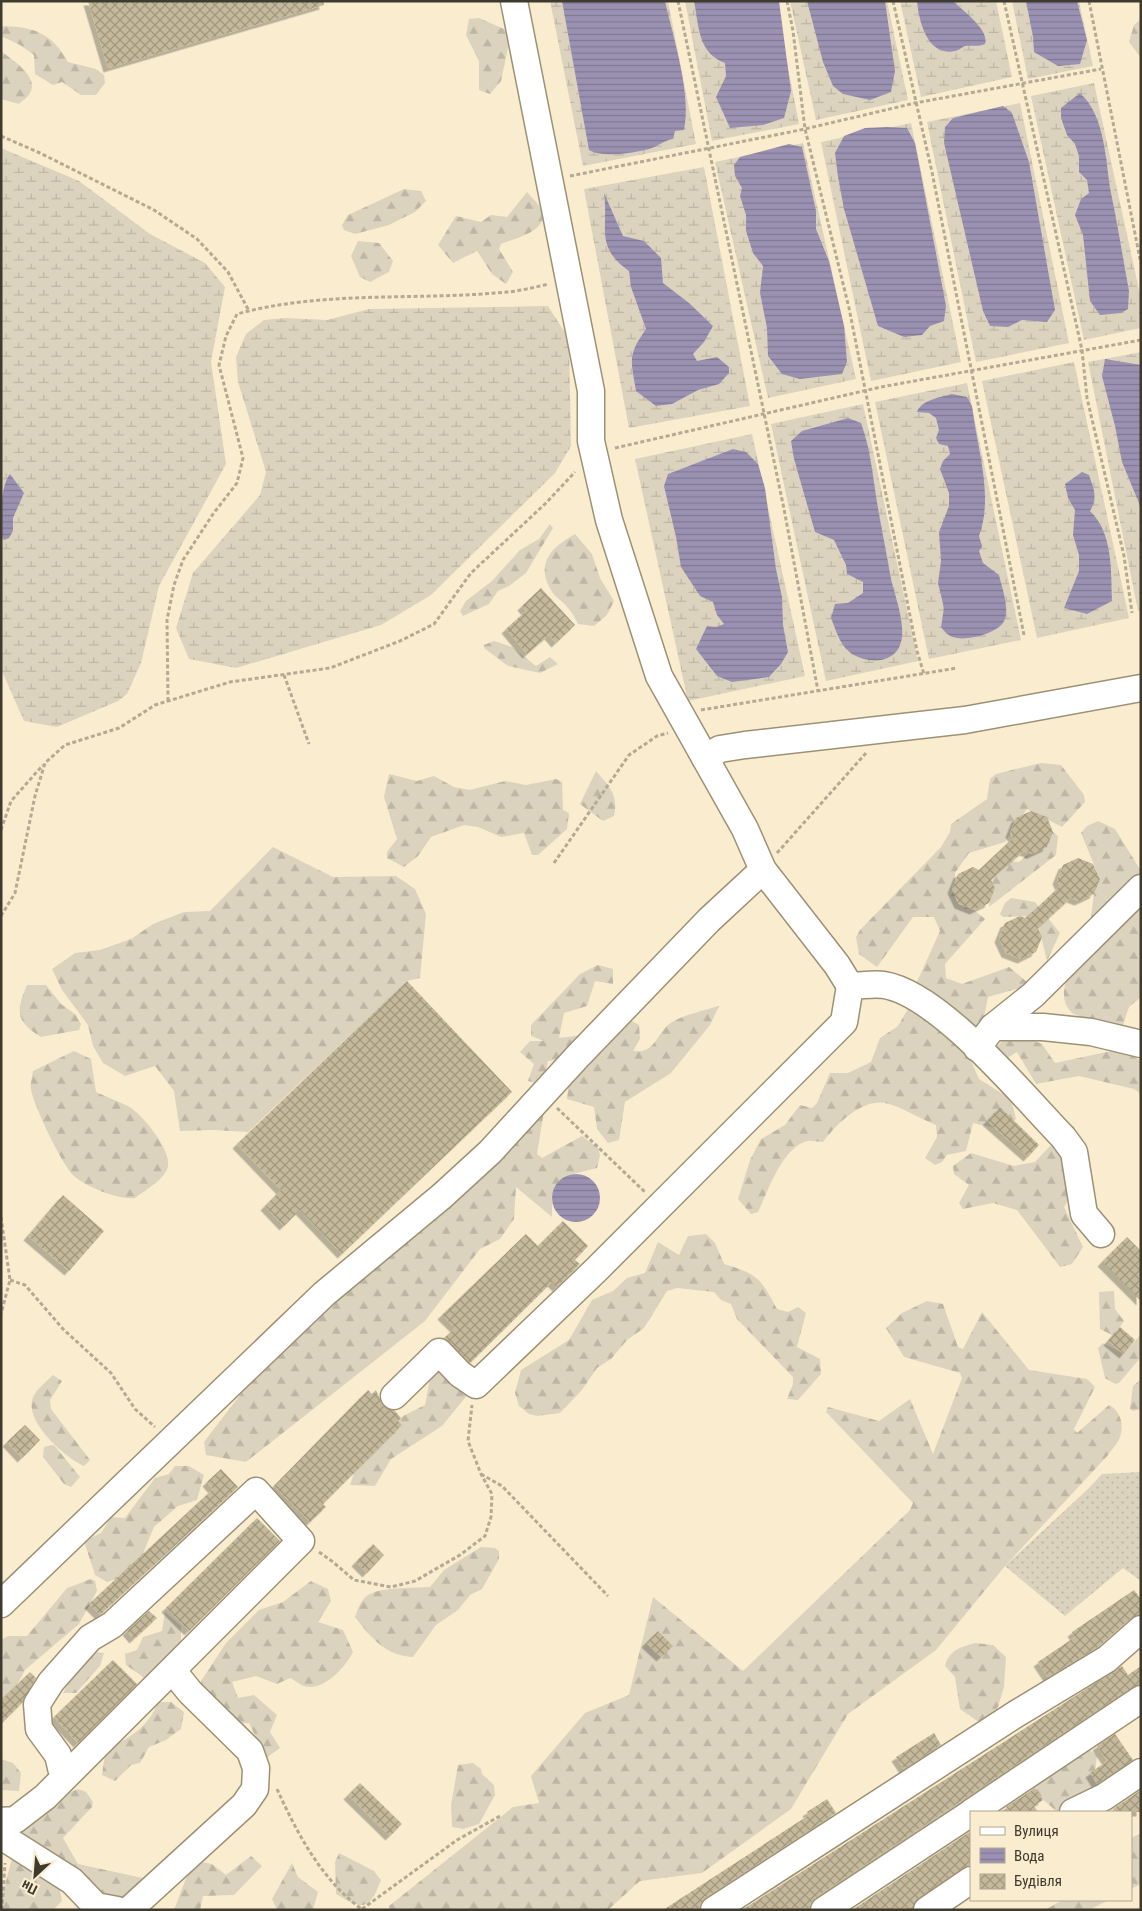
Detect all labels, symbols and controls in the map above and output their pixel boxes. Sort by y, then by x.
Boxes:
legend [970,1811,1132,1901]
text: Вулиця [1014,1822,1059,1840]
text: Вода [1014,1847,1044,1865]
north arrow [10,1851,60,1901]
text: Будівля [1014,1872,1062,1890]
text: Пн [19,1877,40,1898]

